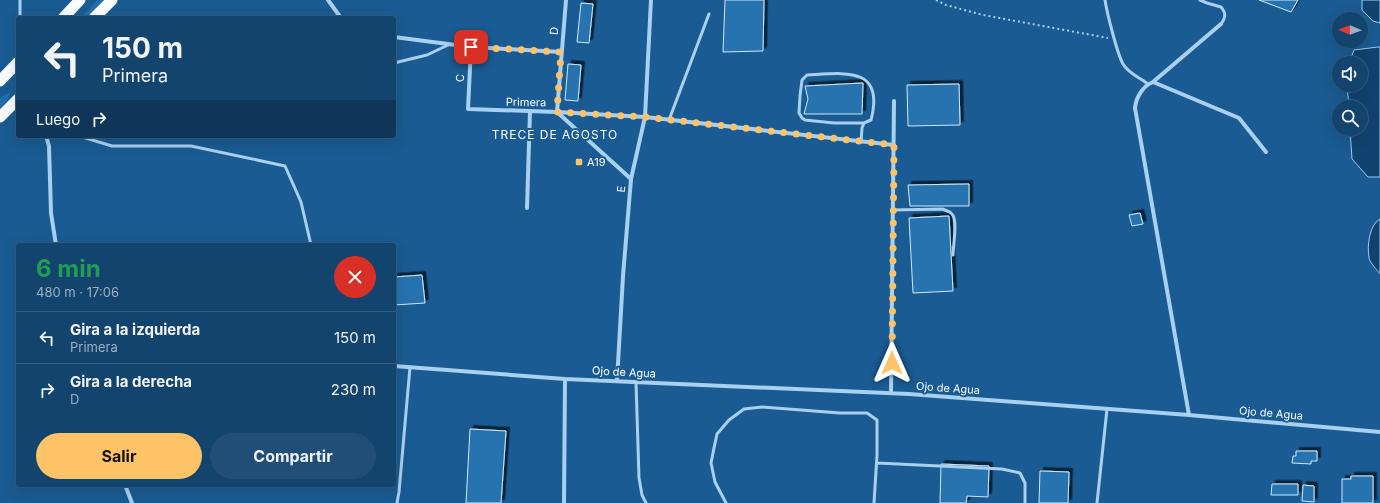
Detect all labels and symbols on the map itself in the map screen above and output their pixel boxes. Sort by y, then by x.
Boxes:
north arrow [1332,12,1368,48]
street label: D [547,26,561,36]
pin [454,30,488,64]
street label: C [453,74,467,82]
street label: Primera [506,95,546,109]
district label: TRECE DE AGOSTO [492,127,618,142]
place label: A19 [587,155,606,169]
marker: A19 [574,157,584,167]
street label: E [614,185,628,193]
position arrow [871,342,913,384]
street label: Ojo de Agua [592,363,656,381]
street label: Ojo de Agua [916,379,980,397]
street label: Ojo de Agua [1238,403,1304,423]

